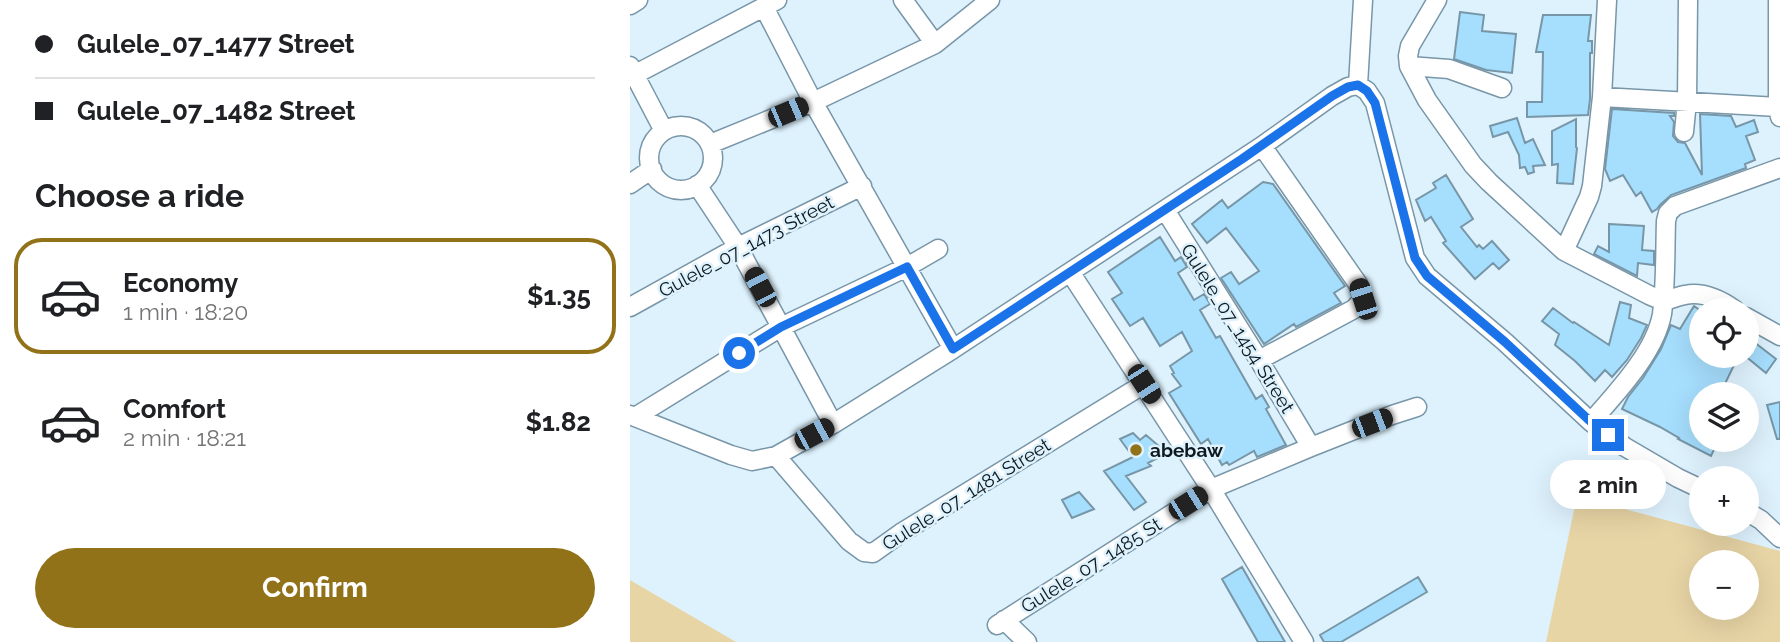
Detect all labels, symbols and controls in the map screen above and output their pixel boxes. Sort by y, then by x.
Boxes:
text: Gulele_07_1477 Street [77,29,355,59]
car [765,94,812,130]
text: Gulele_07_1482 Street [77,96,356,126]
text: Choose a ride [35,177,244,214]
street label: Gulele_07_1473 Street [655,190,838,301]
street label: Gulele_07_1454 Street [1177,239,1299,417]
car [741,264,780,310]
icon: car [39,265,102,328]
text: Economy [123,268,238,298]
car [1347,276,1380,322]
text: $1.35 [527,281,591,311]
text: 1 min · 18:20 [123,298,248,325]
map controls [1689,298,1759,620]
button: locate [1689,298,1759,368]
route start [723,337,755,369]
car [1124,361,1165,407]
button: layers [1689,382,1759,452]
icon: car [39,391,102,454]
text: Comfort [123,394,226,424]
car [1349,406,1396,440]
text: $1.82 [525,407,591,437]
car [791,415,838,453]
route end [1592,419,1624,451]
text: 2 min · 18:21 [123,424,246,451]
street label: Gulele_07_1481 Street [878,433,1055,555]
place label: abebaw [1150,439,1223,461]
marker: abebaw [1128,442,1144,458]
callout: 2 min [1550,460,1666,508]
button: + [1689,466,1759,536]
text: 2 min [1578,471,1638,498]
car [1165,483,1212,523]
street label: Gulele_07_1485 St [1017,513,1166,617]
button: Confirm [35,548,595,628]
button: − [1689,550,1759,620]

